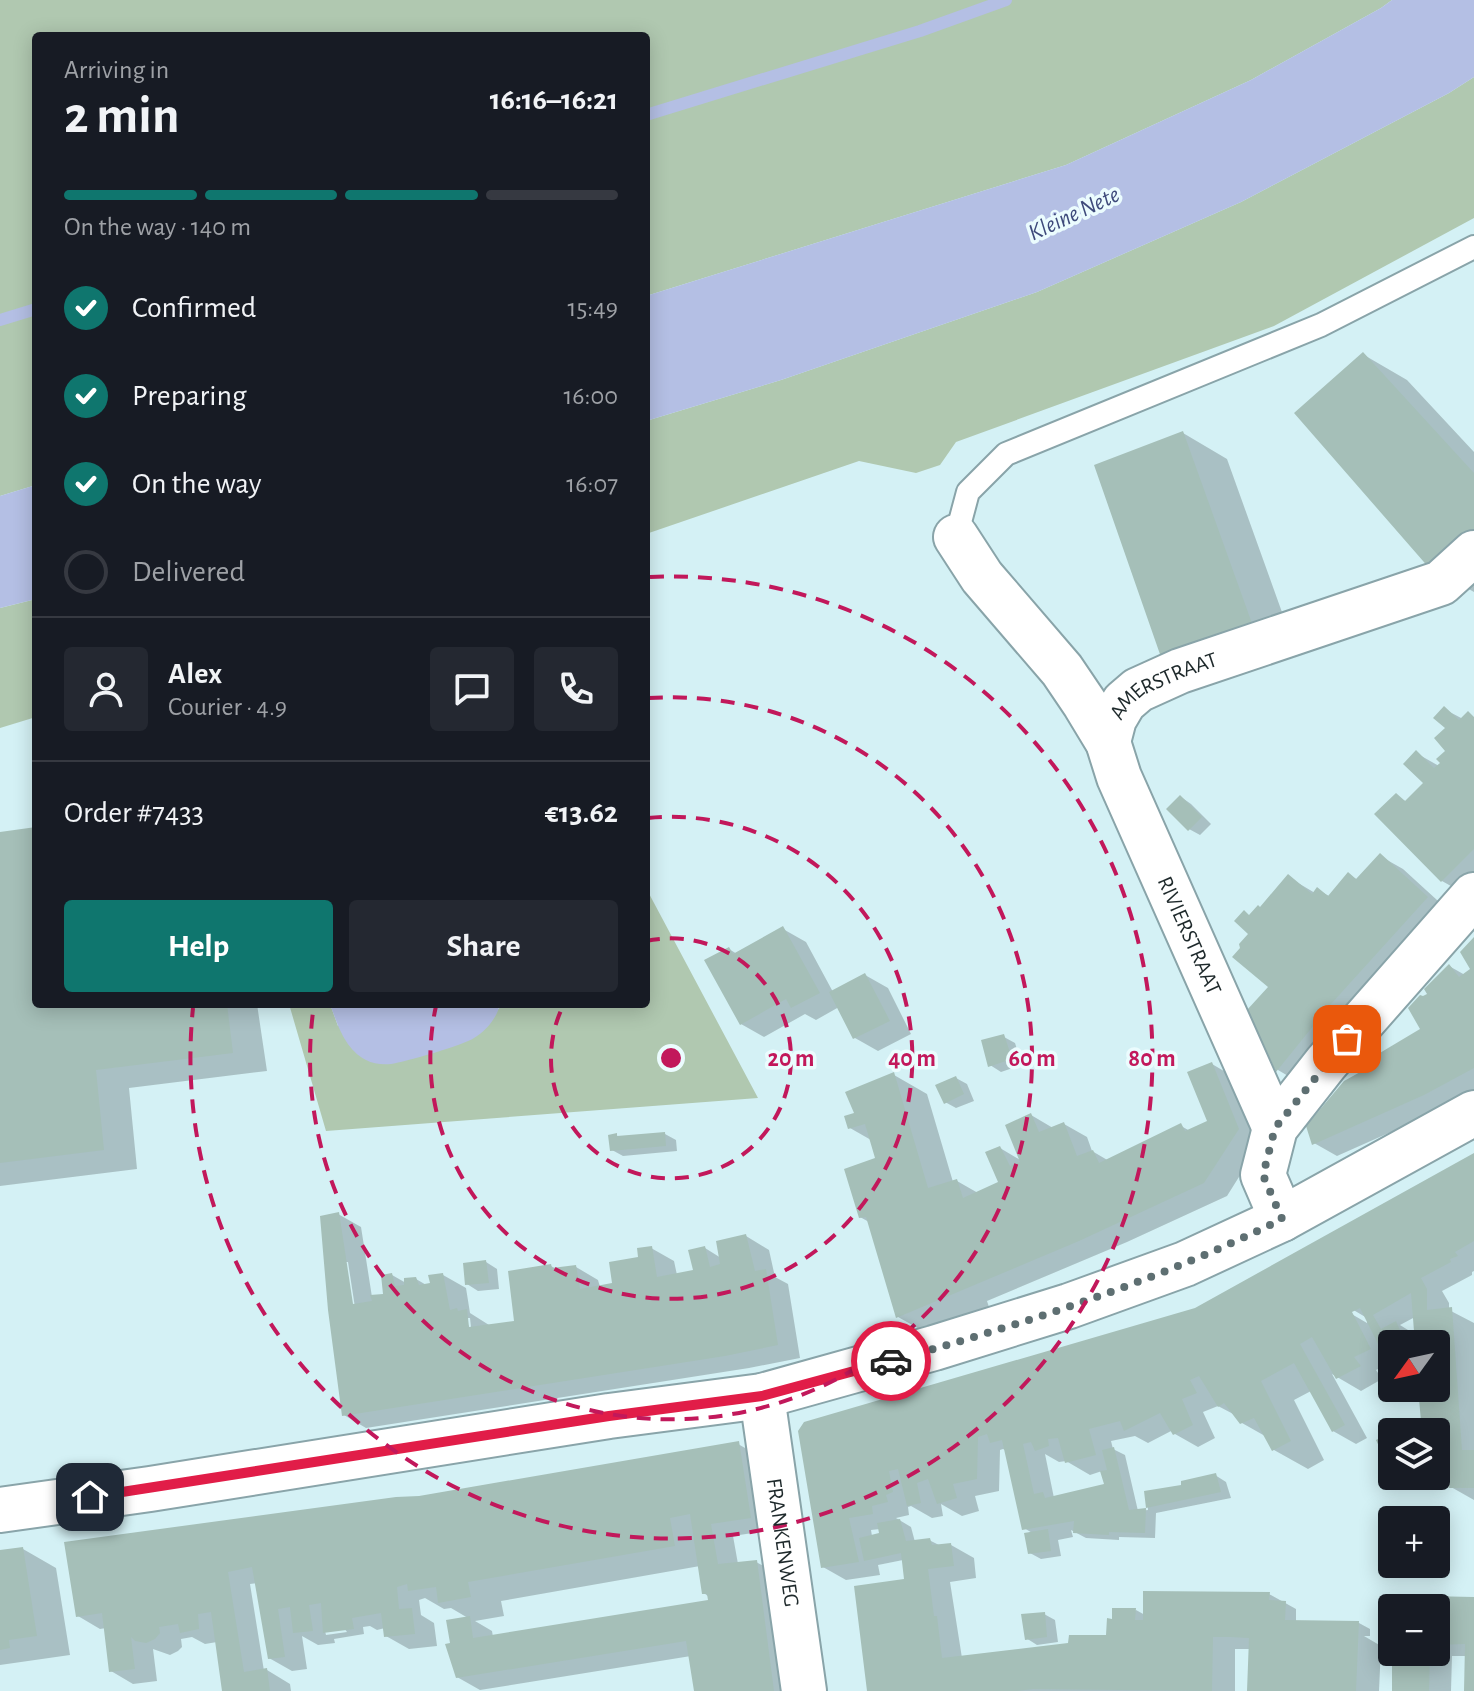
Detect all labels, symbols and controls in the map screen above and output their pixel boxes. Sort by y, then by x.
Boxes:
text: Arriving in [64,57,169,83]
text: 16:16–16:21 [490,85,618,115]
text: 2 min [64,90,179,142]
water label: Kleine Nete [1025,183,1123,245]
text: On the way · 140 m [64,214,251,240]
icon: check [64,286,108,330]
text: Confirmed [132,293,256,323]
text: 15:49 [568,295,618,321]
icon: check [64,374,108,418]
text: Preparing [132,381,247,411]
text: 16:00 [563,383,618,409]
icon: check [64,462,108,506]
text: On the way [132,469,261,499]
text: 16:07 [566,471,618,497]
text: Delivered [132,557,245,587]
button: person [64,647,148,731]
button: chat [430,647,514,731]
button: phone [534,647,618,731]
street label: AMERSTRAAT [1105,648,1220,723]
text: Alex [168,659,222,689]
text: Courier · 4.9 [168,694,287,720]
text: Order #7433 [64,798,204,828]
text: €13.62 [545,798,618,828]
street label: RIVIERSTRAAT [1154,873,1225,998]
button: Help [64,900,333,992]
button: Share [349,900,618,992]
pin [1313,1005,1381,1073]
icon: bag [1325,1017,1369,1061]
centre of rings [657,1044,685,1072]
text: 20 m [768,1047,814,1071]
text: 40 m [888,1047,936,1071]
text: 60 m [1008,1047,1056,1071]
text: 80 m [1128,1047,1176,1071]
courier [851,1321,931,1401]
north arrow [1378,1330,1450,1402]
map controls [1378,1330,1450,1666]
icon: car [869,1339,913,1383]
button: layers [1378,1418,1450,1490]
pin [56,1463,124,1531]
icon: home [68,1475,112,1519]
street label: FRANKENWEG [763,1477,803,1608]
button: + [1378,1506,1450,1578]
button: − [1378,1594,1450,1666]

